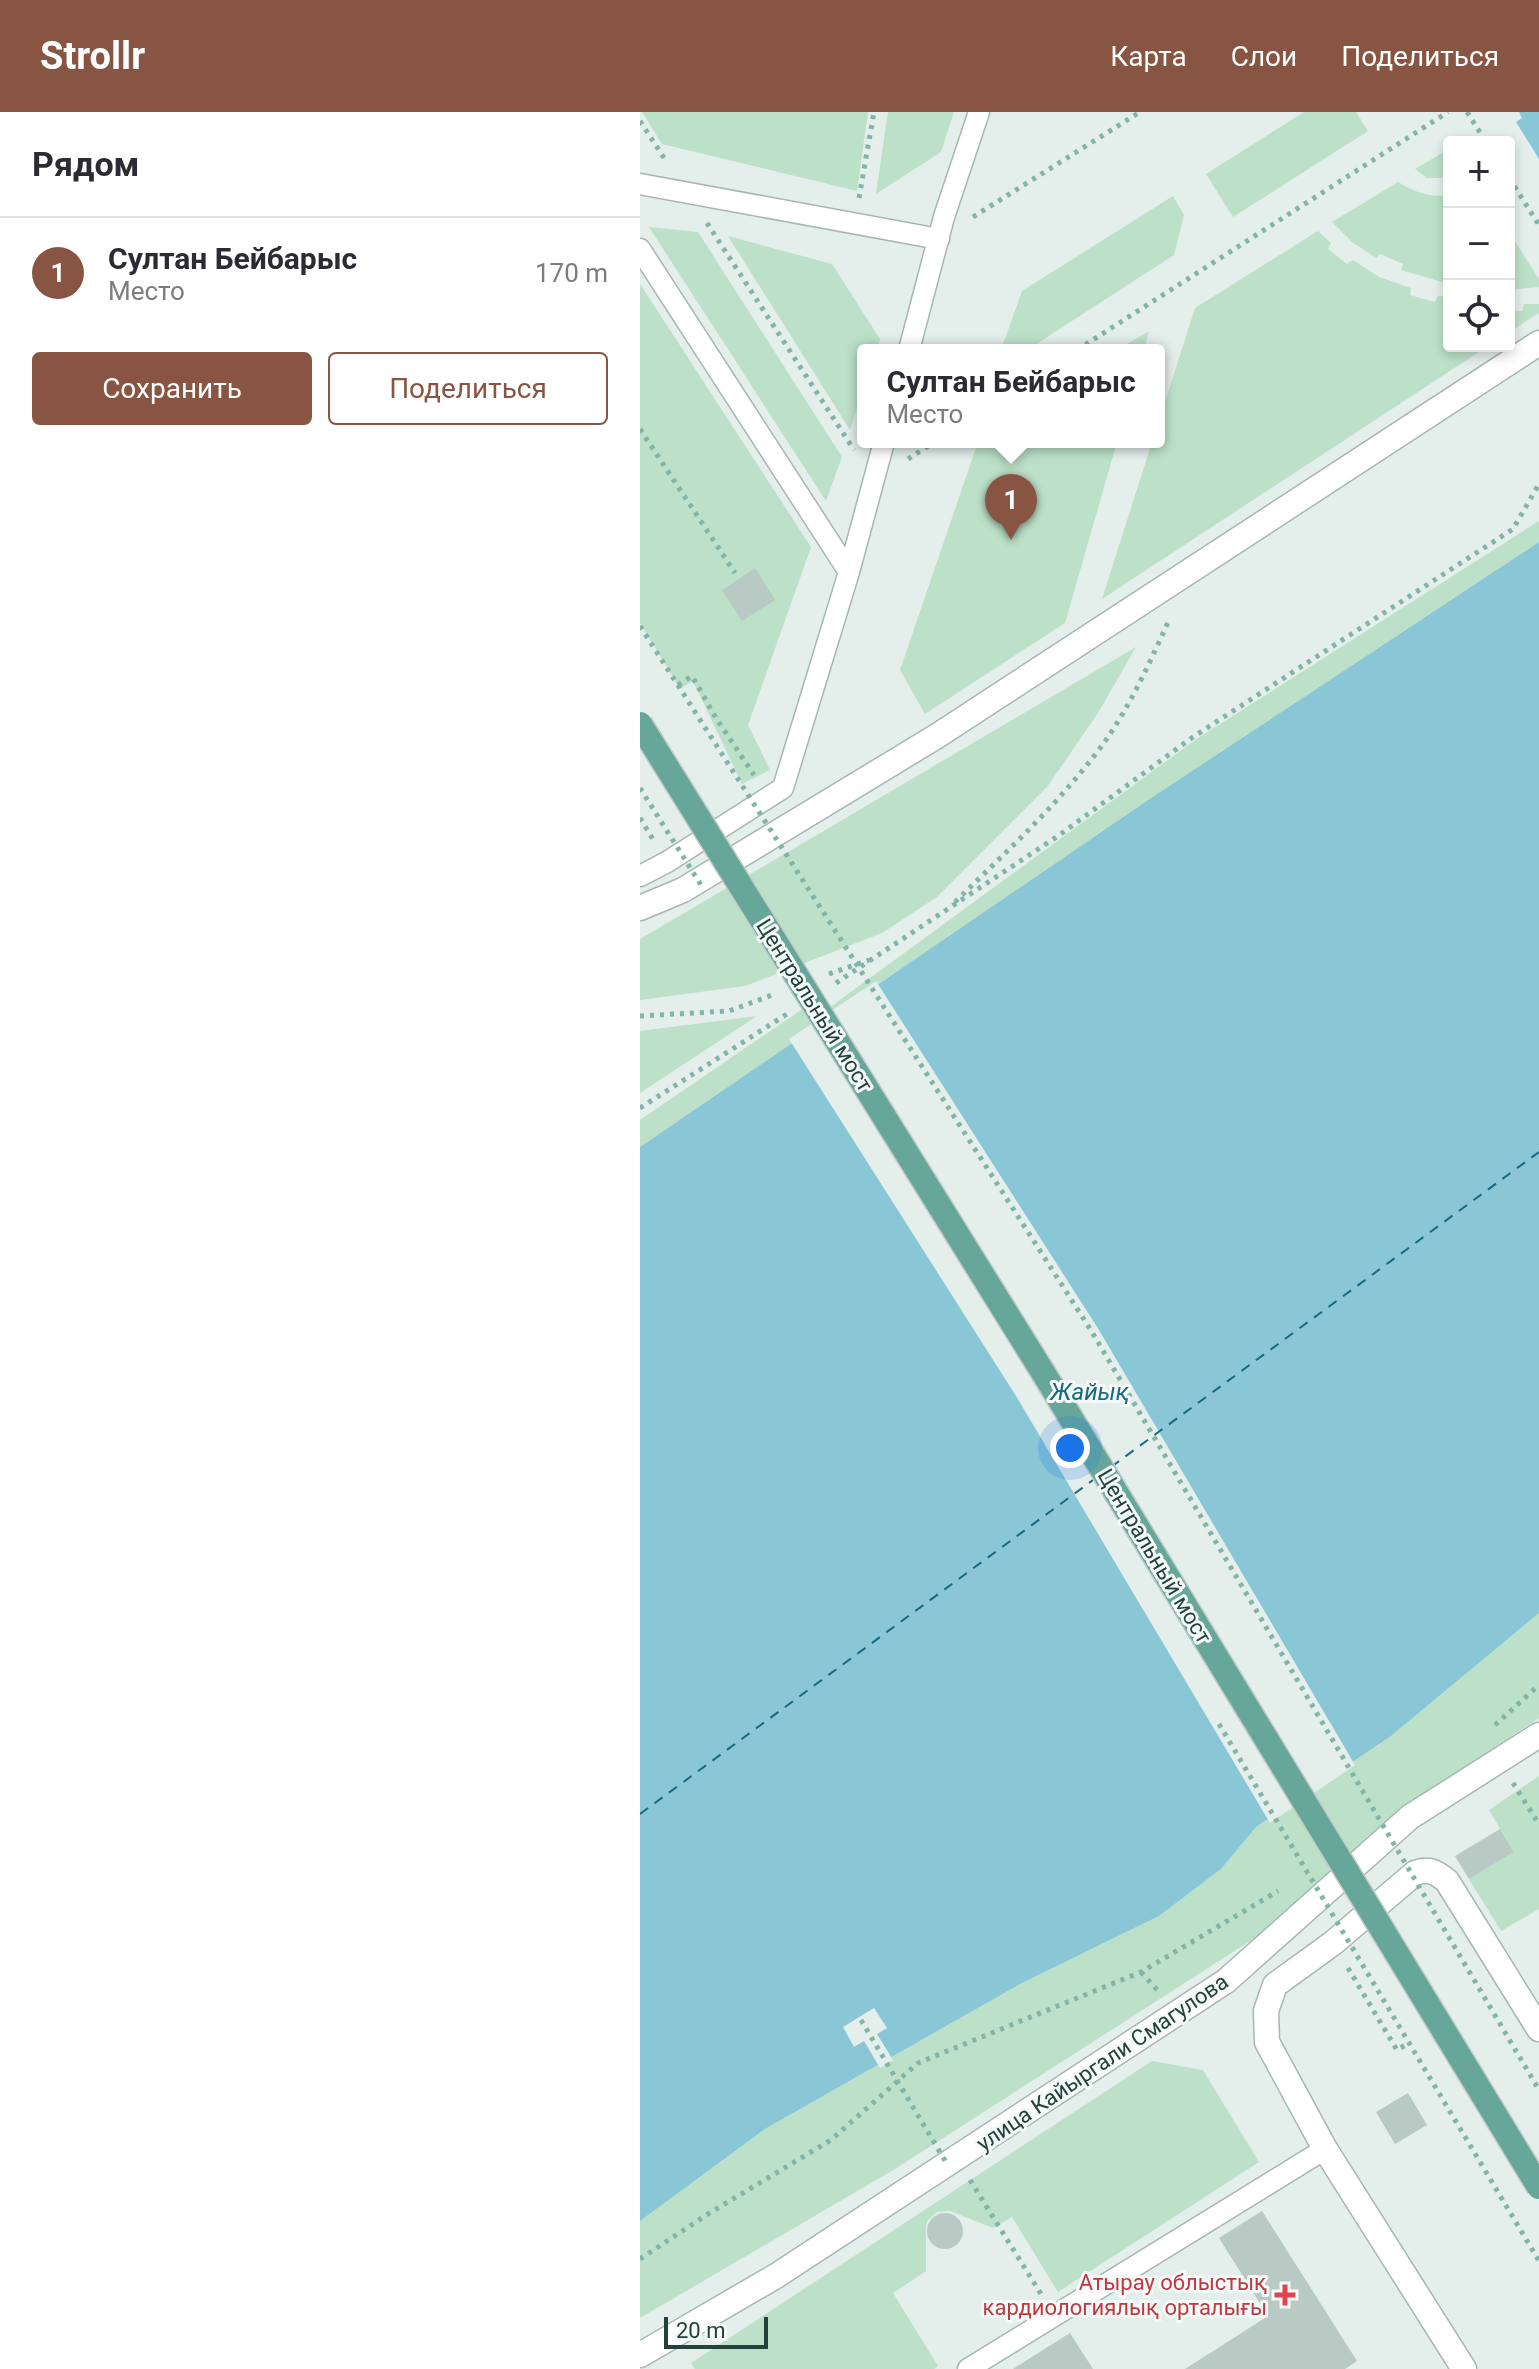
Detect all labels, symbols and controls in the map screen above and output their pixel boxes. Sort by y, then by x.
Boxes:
text: Strollr [40,34,145,78]
text: Карта [1110,40,1187,73]
text: Слои [1231,40,1297,73]
text: Поделиться [1341,40,1499,73]
map controls [1443,136,1515,352]
button: + [1443,136,1515,208]
text: Рядом [32,144,139,184]
button: − [1443,208,1515,280]
text: Султан Бейбарыс [108,241,357,276]
text: 1 [51,258,65,288]
text: 170 m [535,258,608,288]
text: Место [108,276,185,306]
button: locate [1443,280,1515,352]
popup [857,344,1165,448]
button: Сохранить [32,352,312,425]
button: Поделиться [328,352,608,425]
text: Султан Бейбарыс [886,364,1136,399]
text: Место [886,399,963,429]
pin: 1 [985,474,1037,540]
street label: Центральный мост [751,914,878,1097]
water label: Жайық [1049,1378,1130,1406]
your location [1050,1428,1090,1468]
street label: Центральный мост [1093,1465,1217,1648]
street label: улица Кайыргали Смагулова [972,1969,1233,2156]
place label: Атырау облыстық кардиологиялық орталығы [983,2270,1267,2320]
marker: Атырау облыстық кардиологиялық орталығы [1274,2284,1296,2306]
scale bar [664,2313,768,2349]
text: 20 m [676,2318,725,2343]

